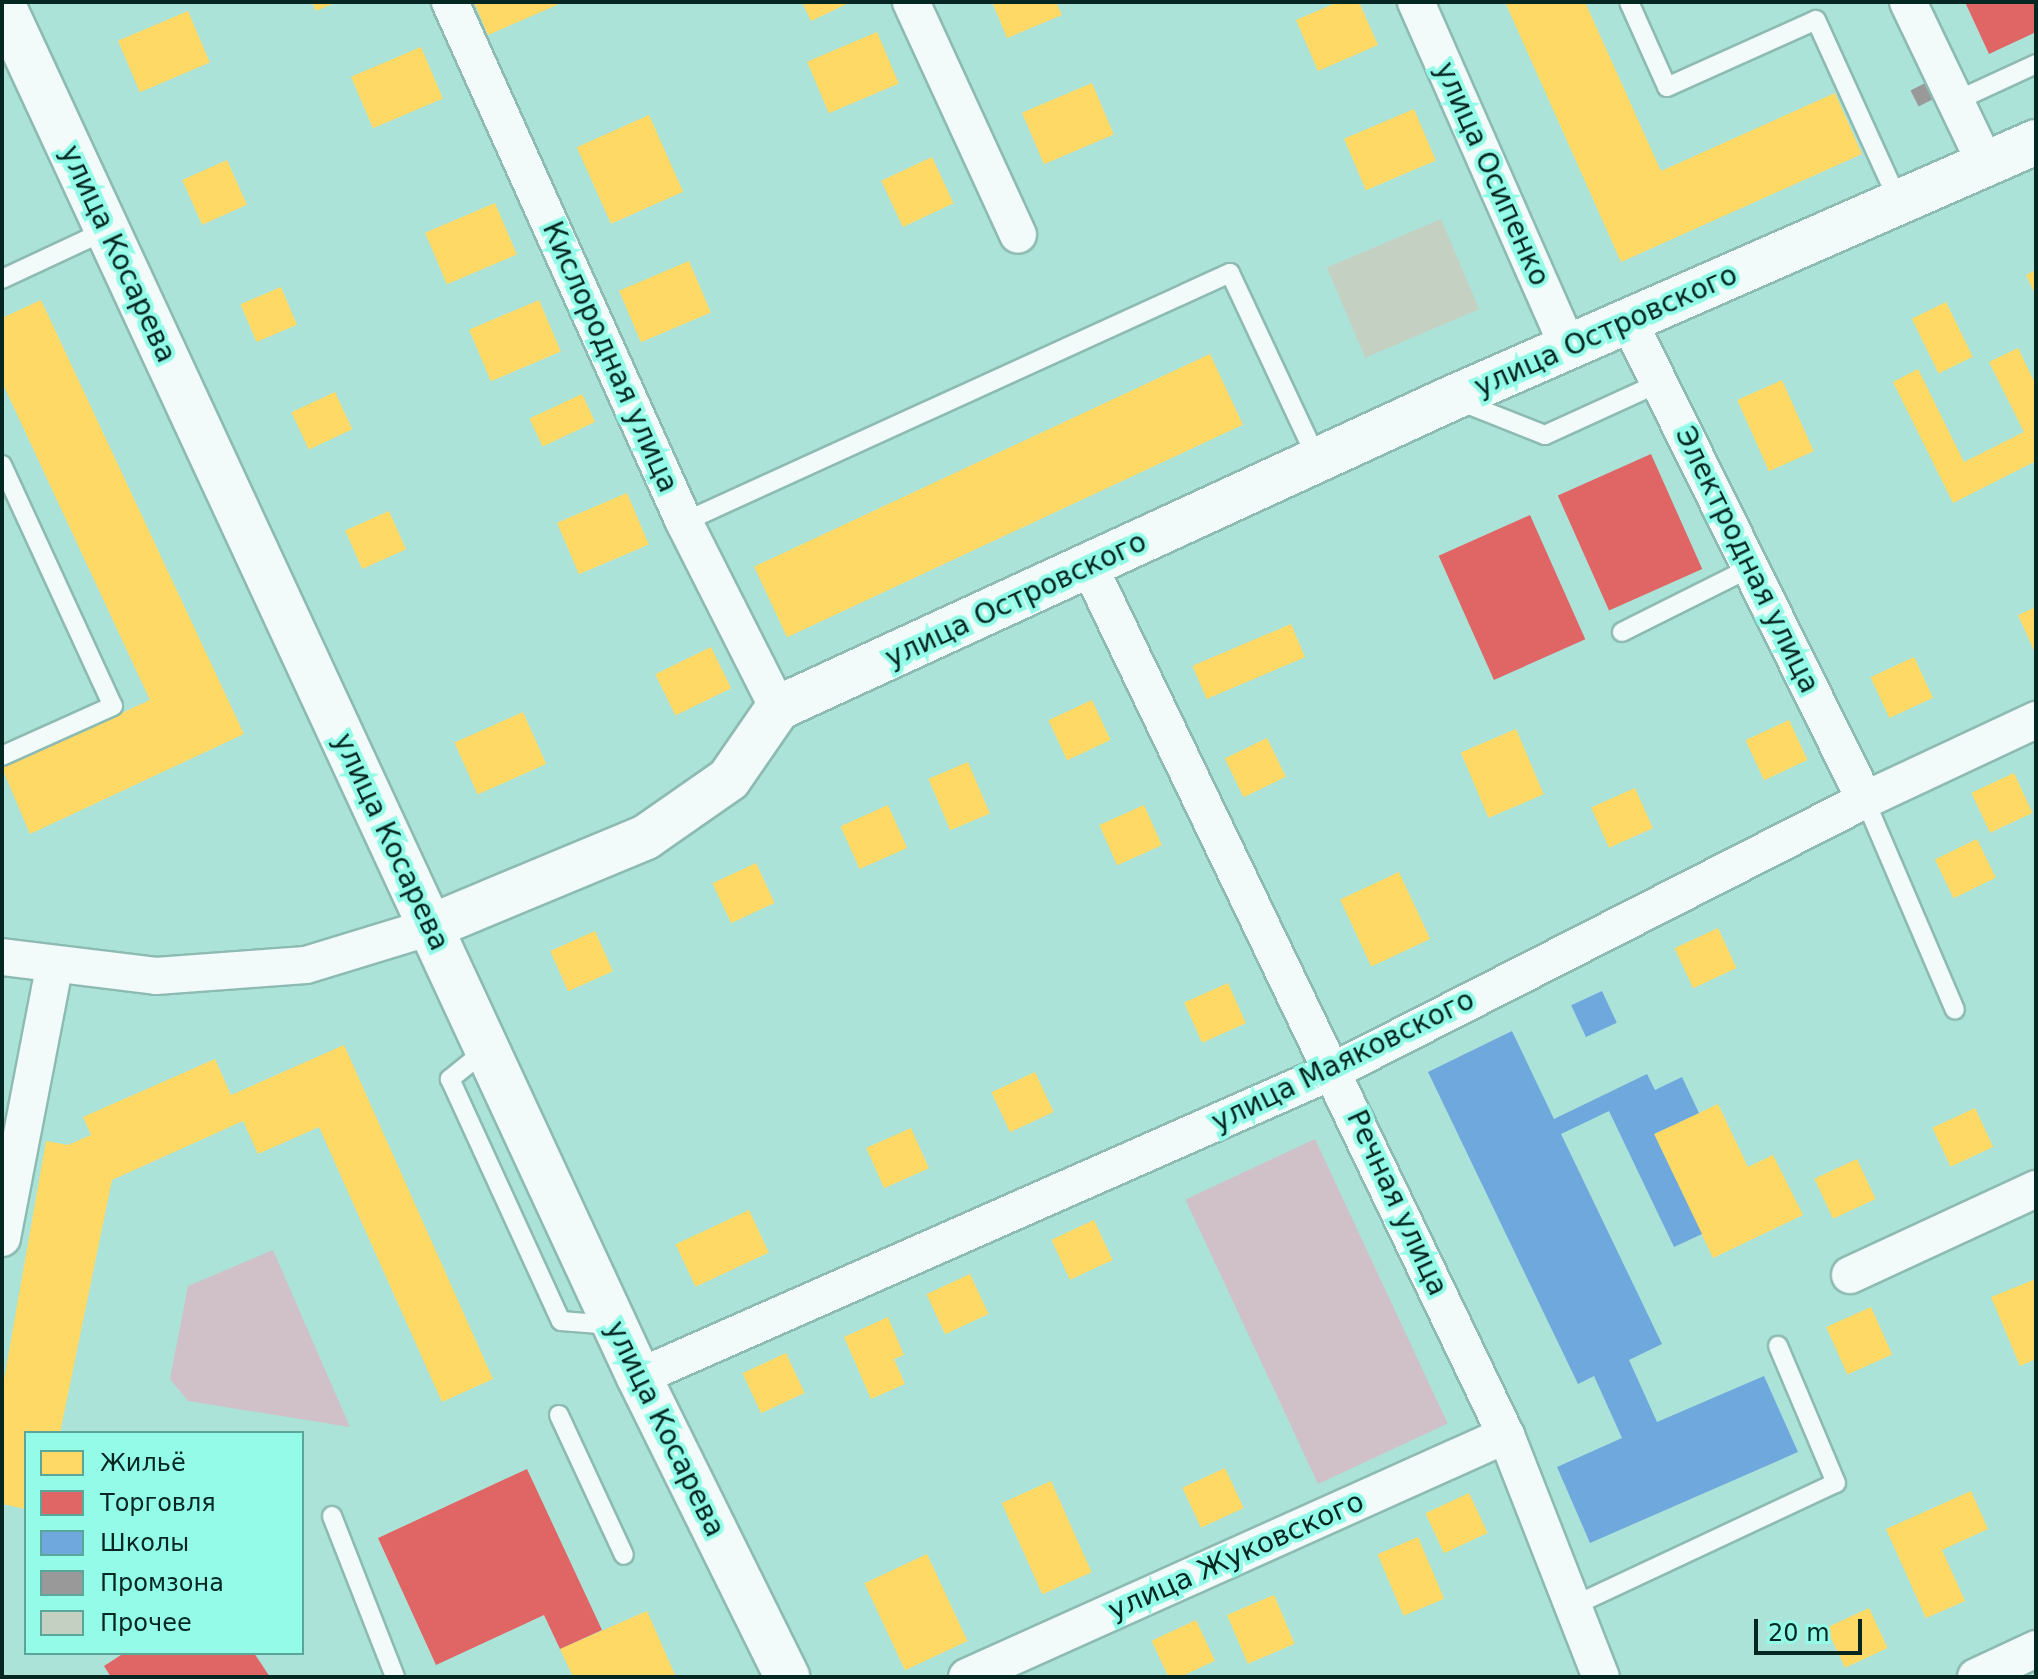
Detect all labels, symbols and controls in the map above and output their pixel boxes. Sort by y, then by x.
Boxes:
street label: улица Осипенко [1428,57,1556,291]
street label: улица Косарева [53,140,183,368]
street label: Кислородная улица [535,216,685,498]
street label: улица Островского [1469,258,1743,404]
street label: Электродная улица [1668,421,1826,699]
street label: улица Островского [880,525,1152,675]
street label: улица Косарева [326,728,456,956]
street label: улица Маяковского [1206,983,1480,1139]
street label: Речная улица [1339,1105,1455,1301]
street label: улица Косарева [598,1316,732,1542]
legend [24,1431,304,1655]
text: Жильё [100,1449,186,1477]
street label: улица Жуковского [1103,1484,1369,1628]
text: Торговля [100,1489,216,1517]
text: Школы [100,1529,189,1557]
text: Промзона [100,1569,224,1597]
scale bar [1758,1603,1866,1653]
text: Прочее [100,1609,192,1637]
text: 20 m [1768,1619,1830,1647]

